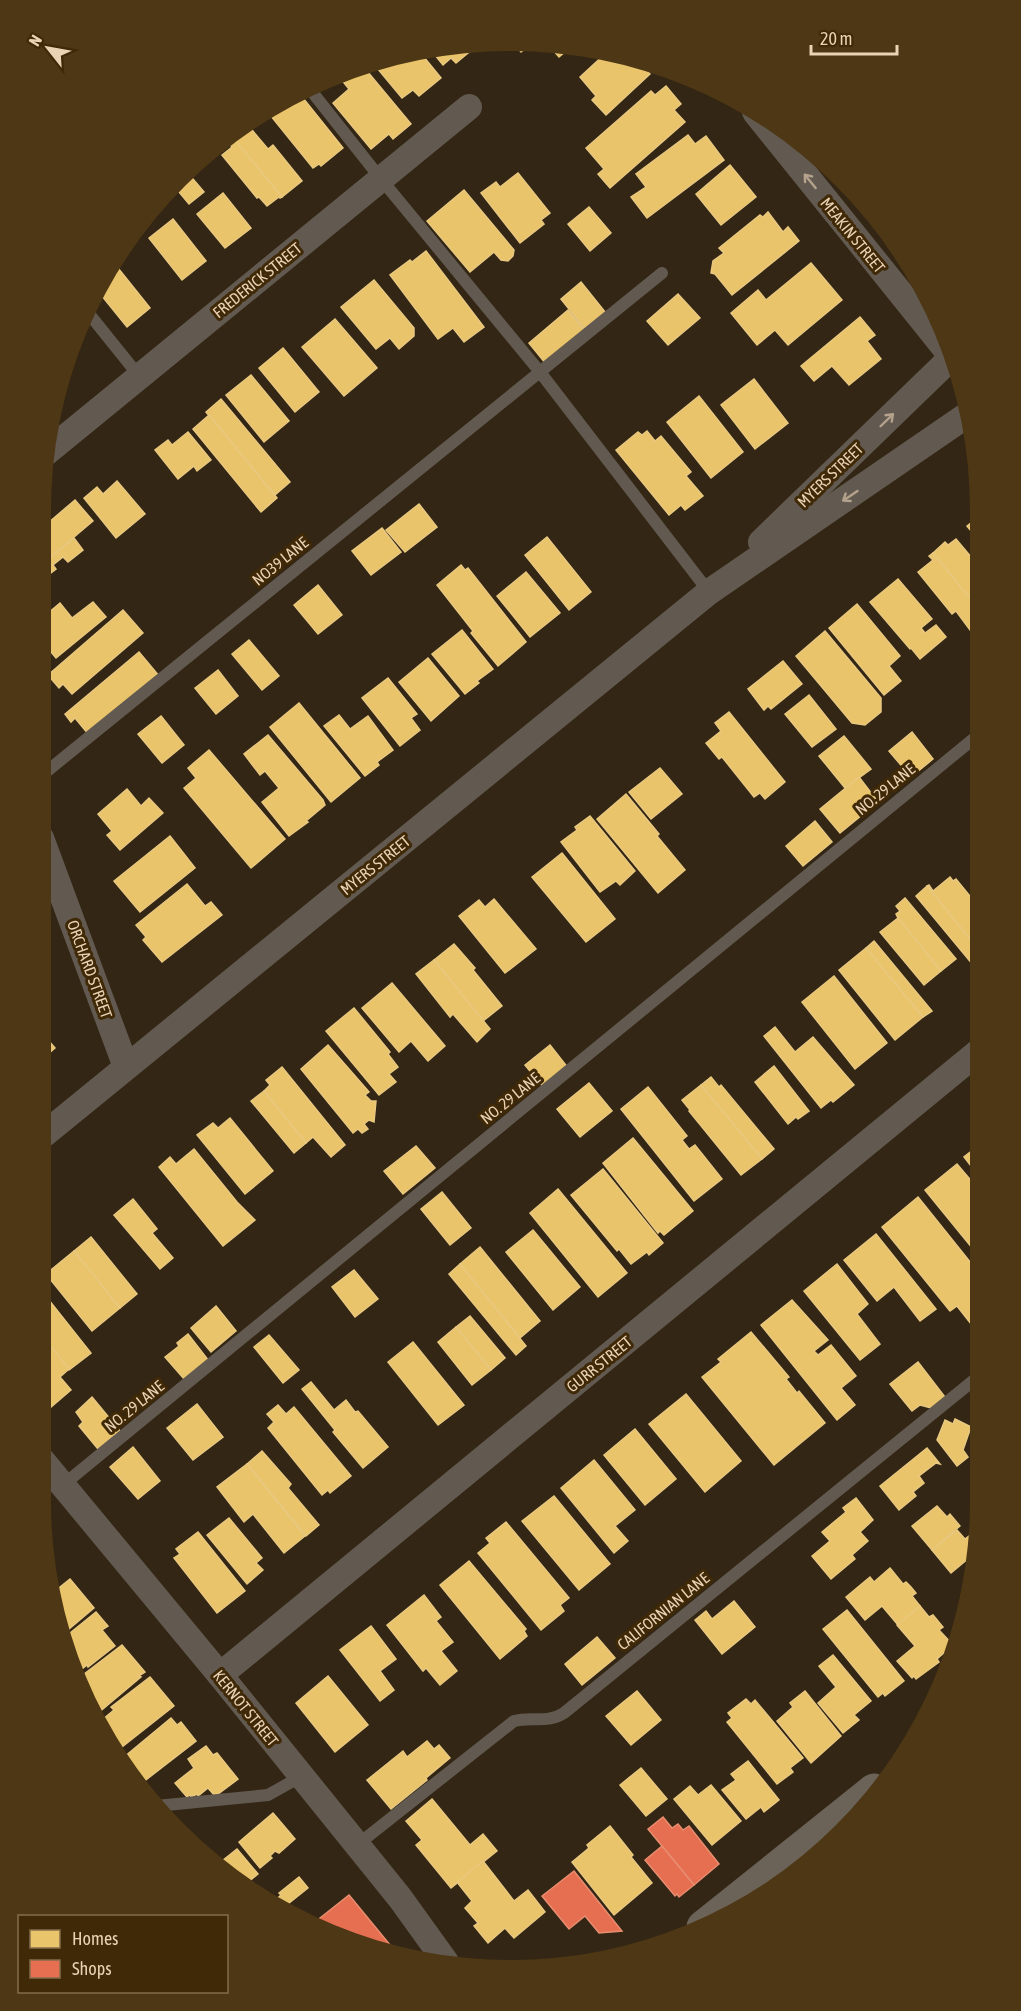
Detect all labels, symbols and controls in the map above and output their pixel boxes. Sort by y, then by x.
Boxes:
north arrow [18,18,78,78]
scale bar [811,18,896,56]
text: 20 m [820,28,852,49]
text: N [25,32,45,49]
one-way arrow [804,173,817,189]
street label: MEAKIN STREET [817,194,889,276]
street label: FREDERICK STREET [209,239,305,321]
one-way arrow [879,413,894,427]
street label: MYERS STREET [794,439,866,511]
one-way arrow [842,490,859,502]
street label: NO39 LANE [249,533,312,589]
street label: NO. 29 LANE [852,760,918,818]
street label: MYERS STREET [337,832,413,898]
street label: ORCHARD STREET [64,917,116,1021]
street label: NO. 29 LANE [477,1069,543,1127]
street label: GURR STREET [563,1332,635,1396]
street label: NO. 29 LANE [101,1377,167,1435]
street label: CALIFORNIAN LANE [614,1569,712,1653]
street label: KERNOT STREET [210,1666,282,1750]
legend [18,1915,228,1993]
text: Homes [72,1928,118,1949]
text: Shops [72,1958,112,1979]

